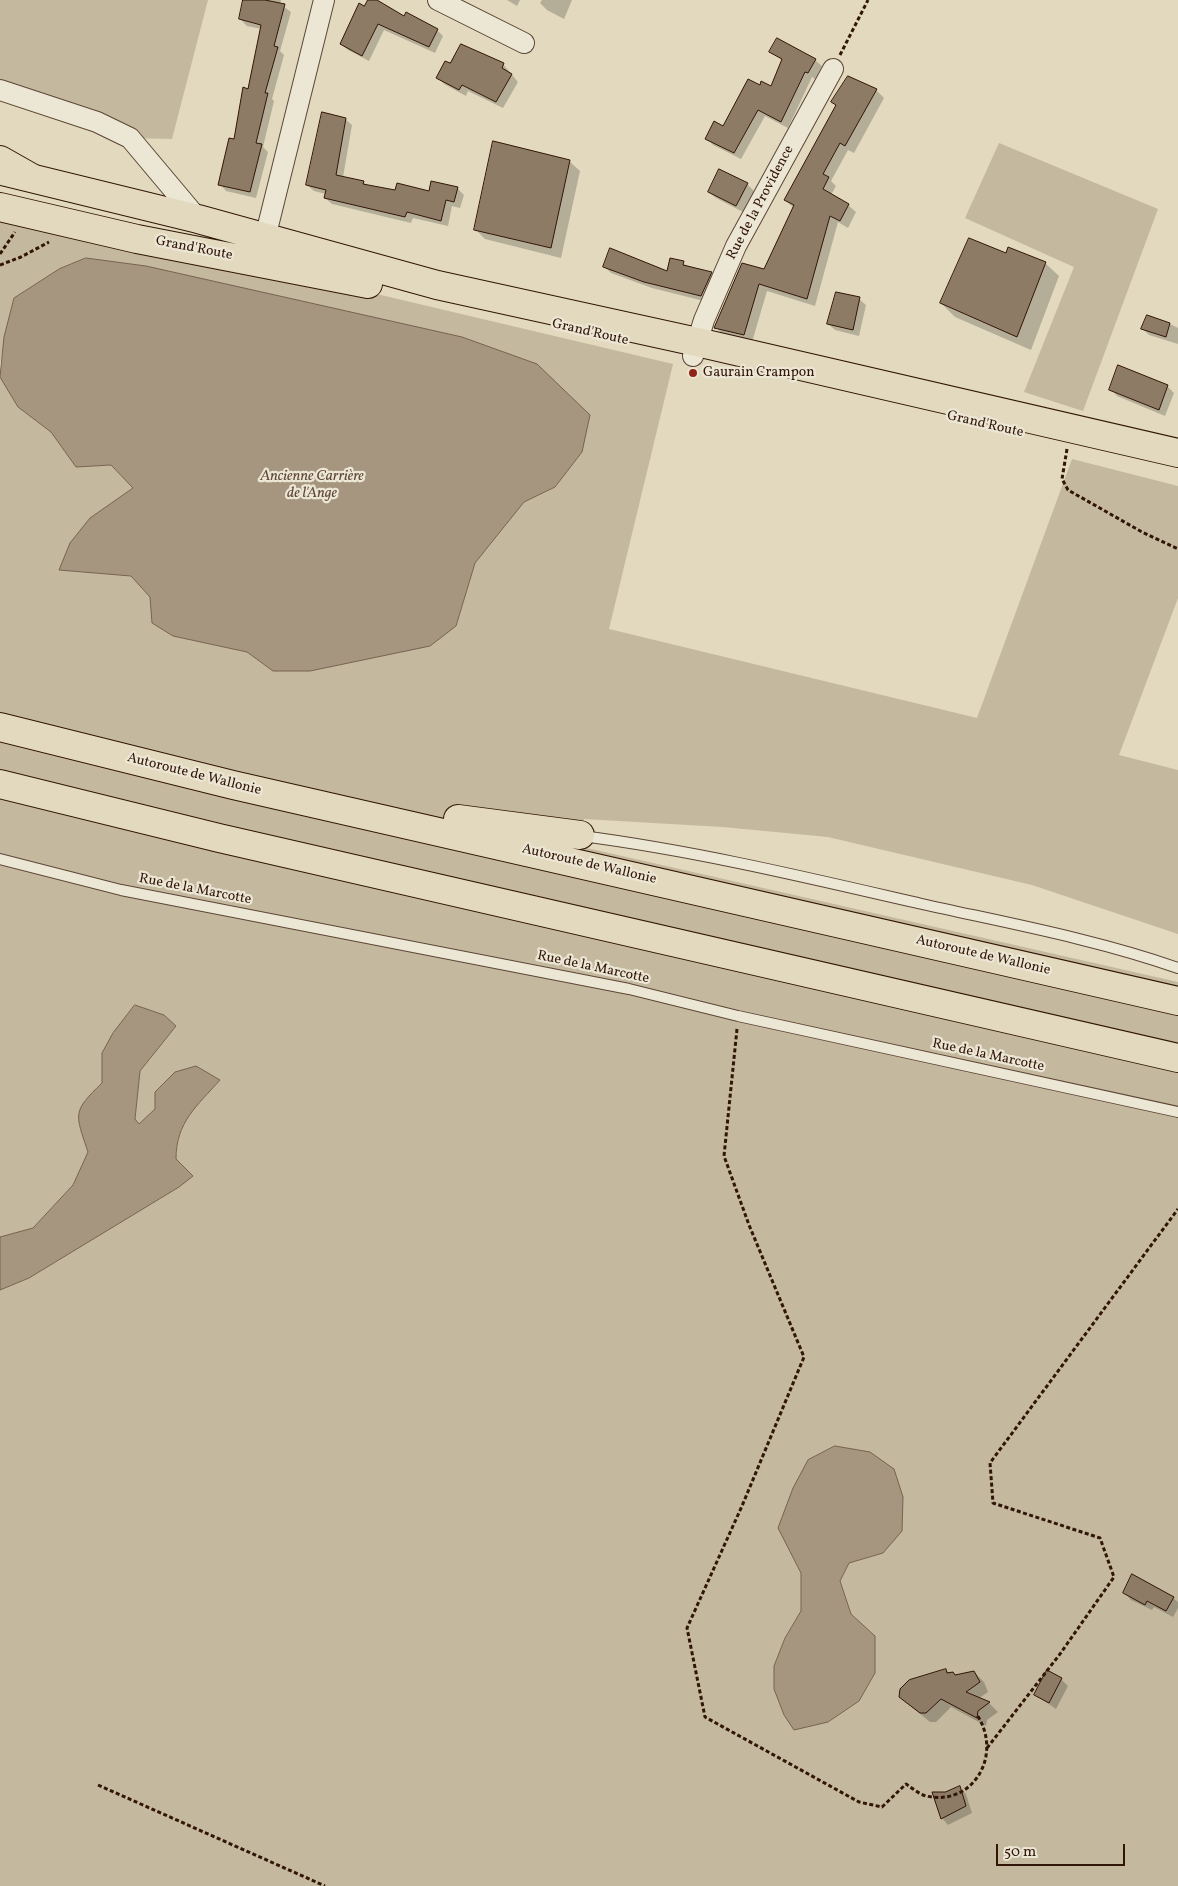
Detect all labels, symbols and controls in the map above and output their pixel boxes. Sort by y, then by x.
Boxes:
street label: Rue de la Providence [724,143,798,263]
street label: Grand'Route [154,233,234,265]
street label: Grand'Route [550,316,630,350]
place label: Gaurain Crampon [703,365,815,381]
marker: Gaurain Crampon [687,367,699,379]
street label: Grand'Route [945,408,1025,442]
water label: Ancienne Carrière de l'Ange [260,468,364,503]
street label: Autoroute de Wallonie [125,750,263,800]
street label: Autoroute de Wallonie [520,841,658,889]
street label: Rue de la Marcotte [137,871,253,909]
street label: Autoroute de Wallonie [914,932,1052,980]
street label: Rue de la Marcotte [536,948,650,988]
street label: Rue de la Marcotte [931,1036,1045,1076]
scale bar [998,1834,1127,1866]
text: 50 m [1004,1842,1036,1863]

